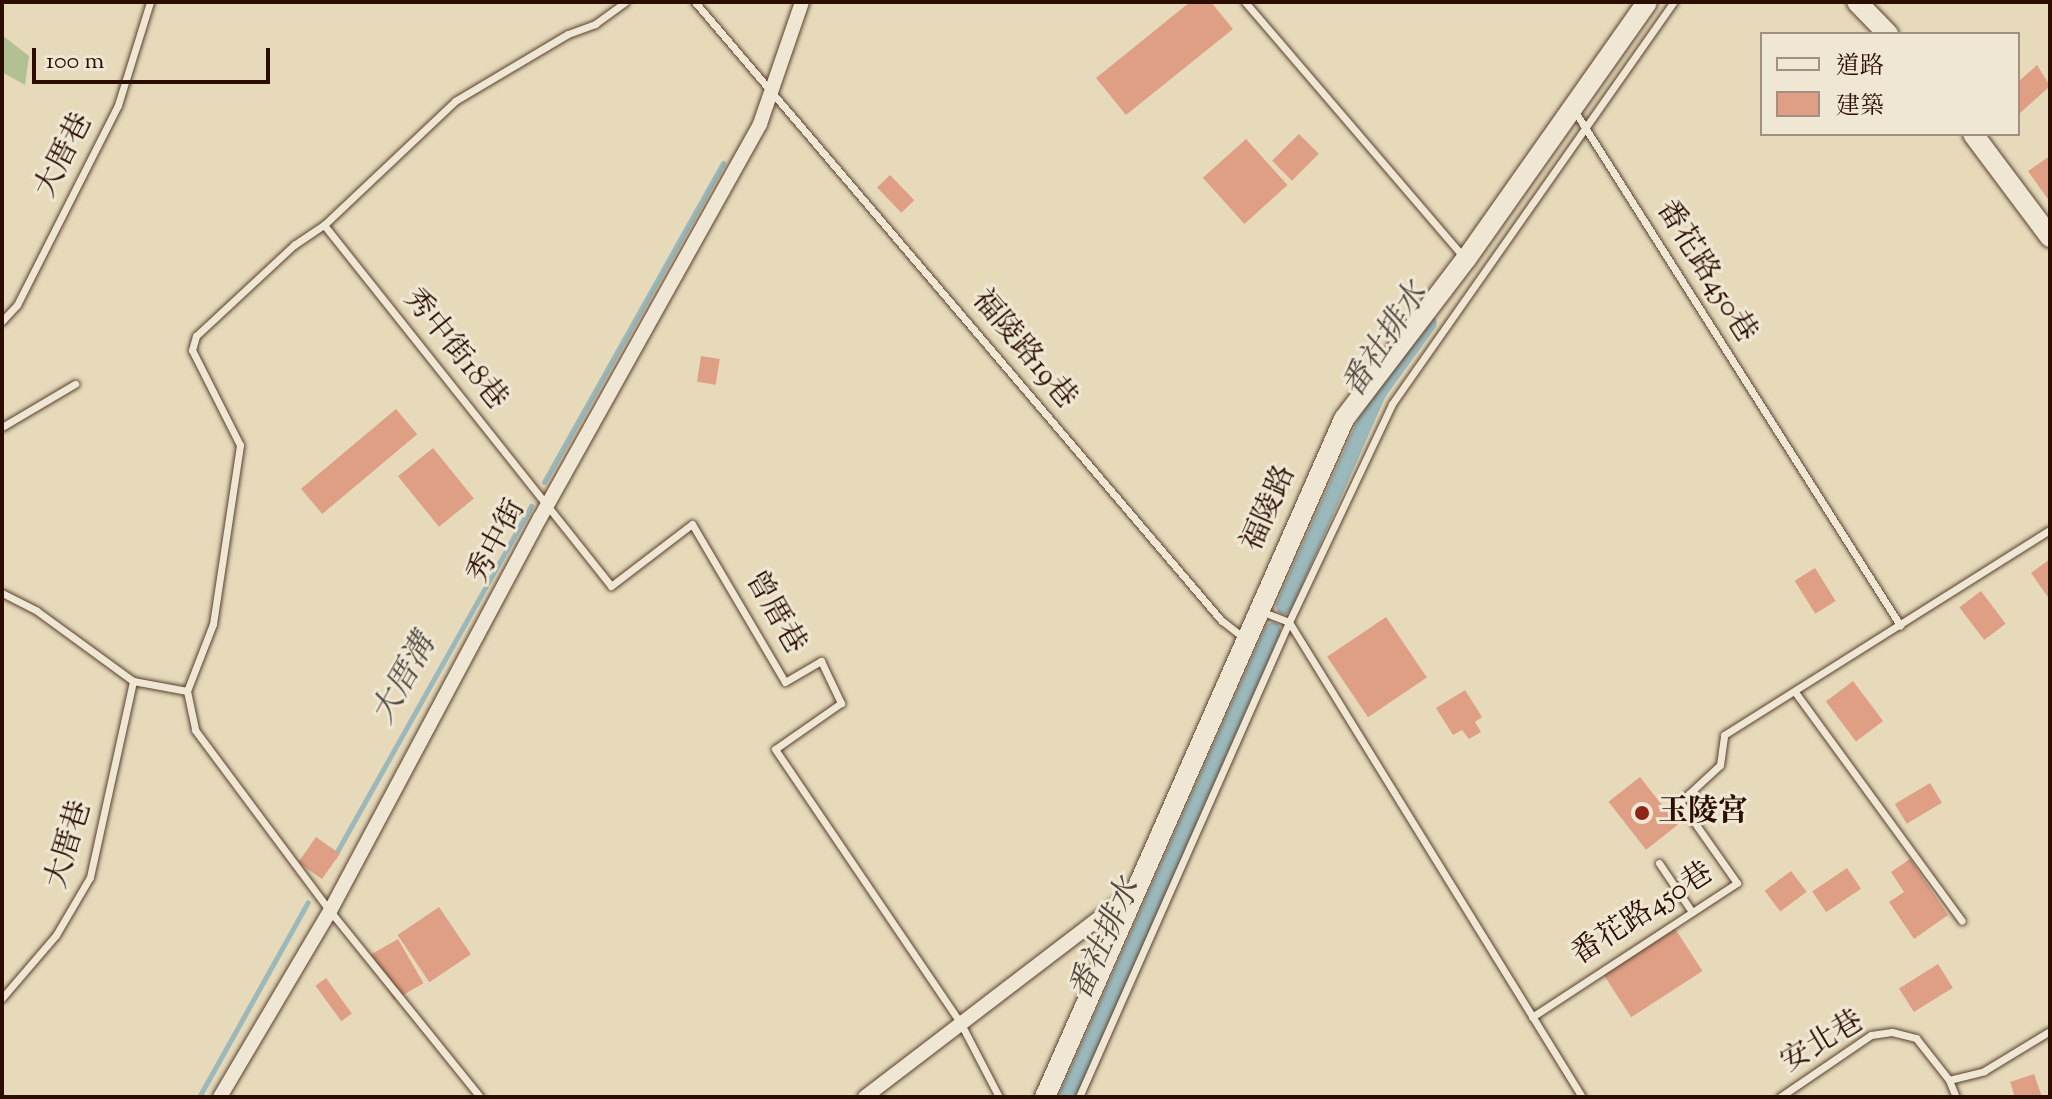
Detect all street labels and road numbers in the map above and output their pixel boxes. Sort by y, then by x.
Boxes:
street label: 大厝巷 [29,108,101,204]
street label: 番花路450巷 [1647,194,1763,350]
street label: 秀中街18巷 [394,282,514,418]
street label: 福陵路19巷 [963,283,1083,417]
street label: 福陵路 [1235,461,1305,557]
street label: 秀中街 [461,494,535,590]
street label: 曾厝巷 [736,565,812,661]
street label: 大厝巷 [40,797,100,893]
street label: 番花路450巷 [1566,856,1720,974]
street label: 安北巷 [1775,1004,1871,1082]

